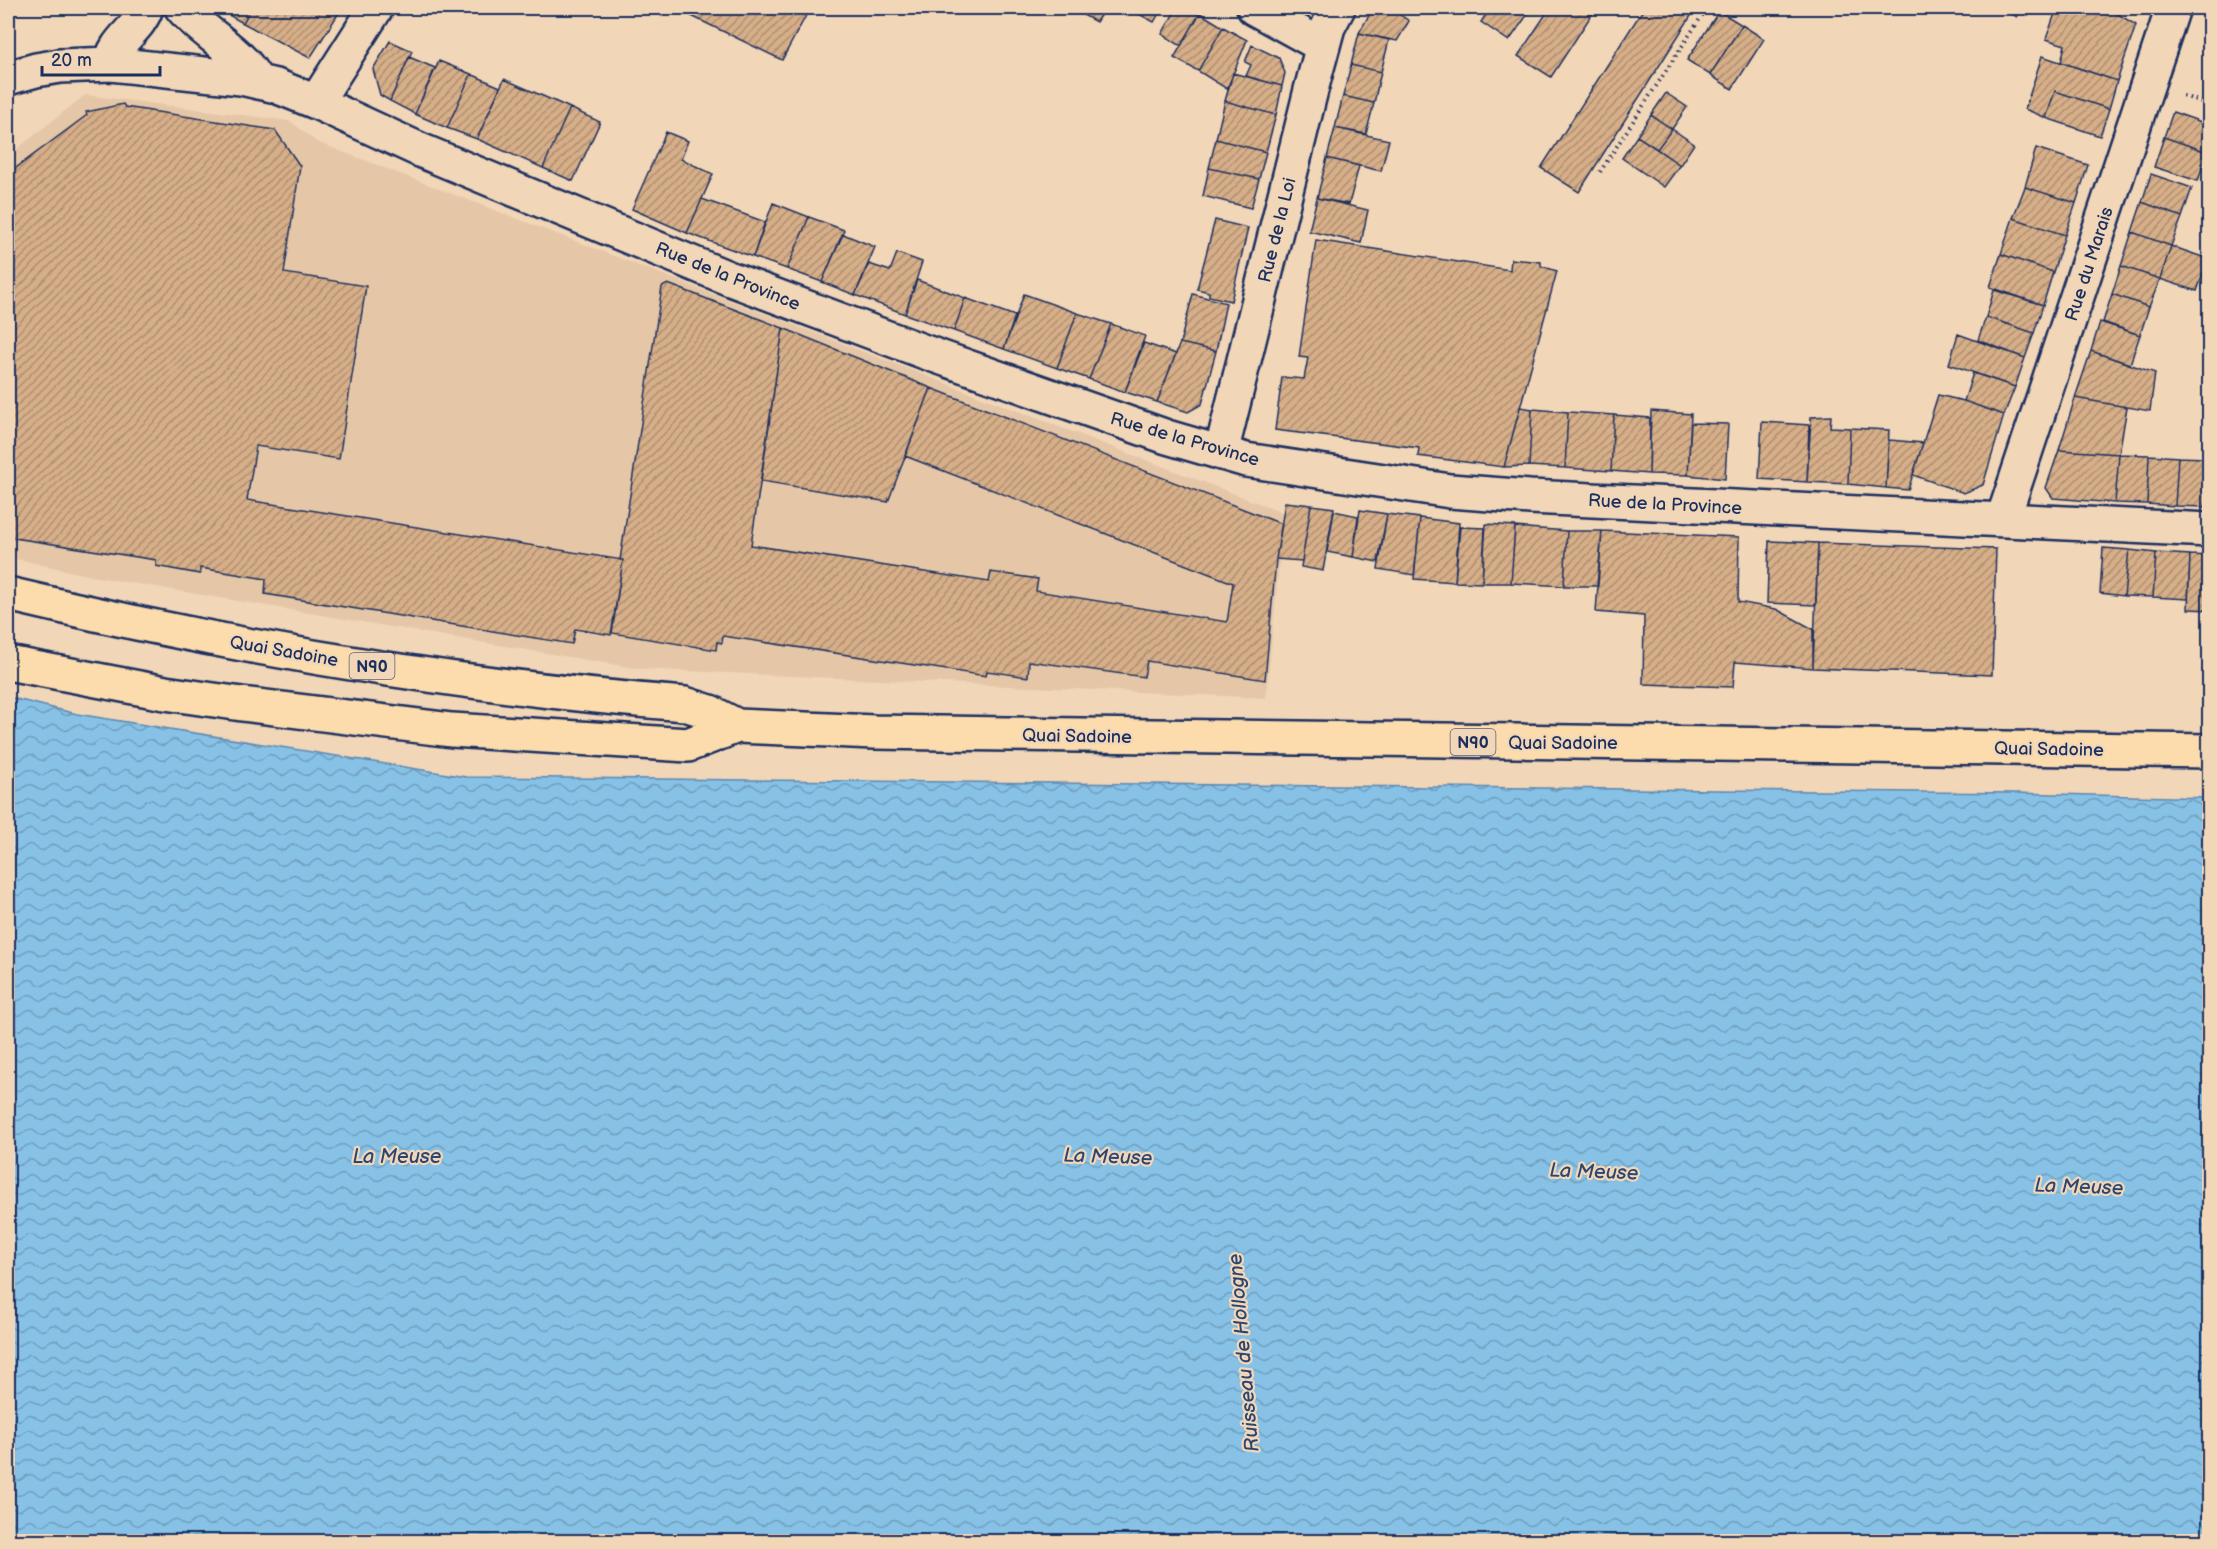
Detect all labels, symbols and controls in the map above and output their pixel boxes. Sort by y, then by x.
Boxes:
scale bar [42,39,160,77]
text: 20 m [51,50,92,71]
street label: Rue de la Loi [1254,175,1301,285]
street label: Rue du Marais [2061,204,2118,324]
street label: Rue de la Province [652,238,803,315]
street label: Rue de la Province [1108,408,1262,471]
street label: Rue de la Province [1588,490,1743,519]
street label: Quai Sadoine [228,632,340,671]
road number: N90 [350,653,394,679]
street label: Quai Sadoine [1022,725,1132,748]
road number: N90 [1450,729,1496,755]
street label: Quai Sadoine [1508,733,1618,754]
street label: Quai Sadoine [1994,738,2104,761]
water label: La Meuse [1063,1143,1153,1171]
water label: La Meuse [353,1145,442,1169]
water label: La Meuse [1549,1158,1639,1186]
water label: La Meuse [2034,1173,2124,1201]
water label: Ruisseau de Hollogne [1223,1252,1265,1453]

